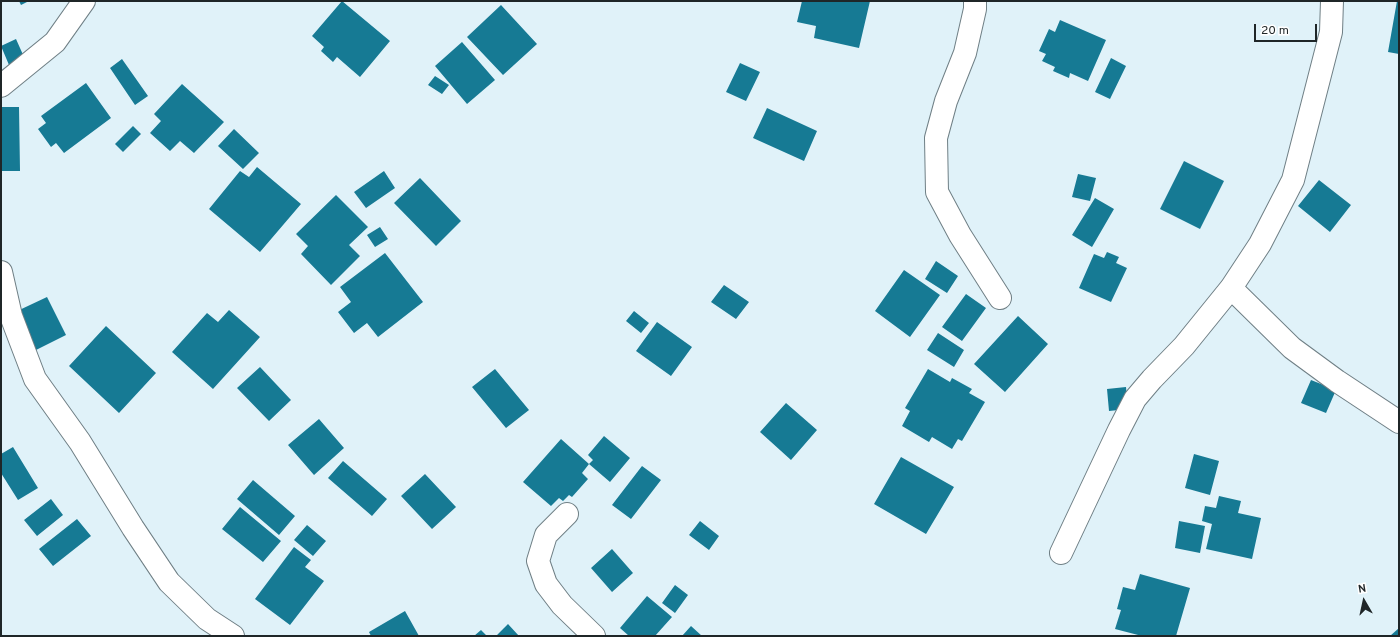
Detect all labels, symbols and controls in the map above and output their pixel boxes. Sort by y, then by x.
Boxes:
scale bar [1256,16,1319,42]
text: 20 m [1261,23,1289,39]
north arrow [1344,581,1384,621]
text: N [1357,582,1367,597]

